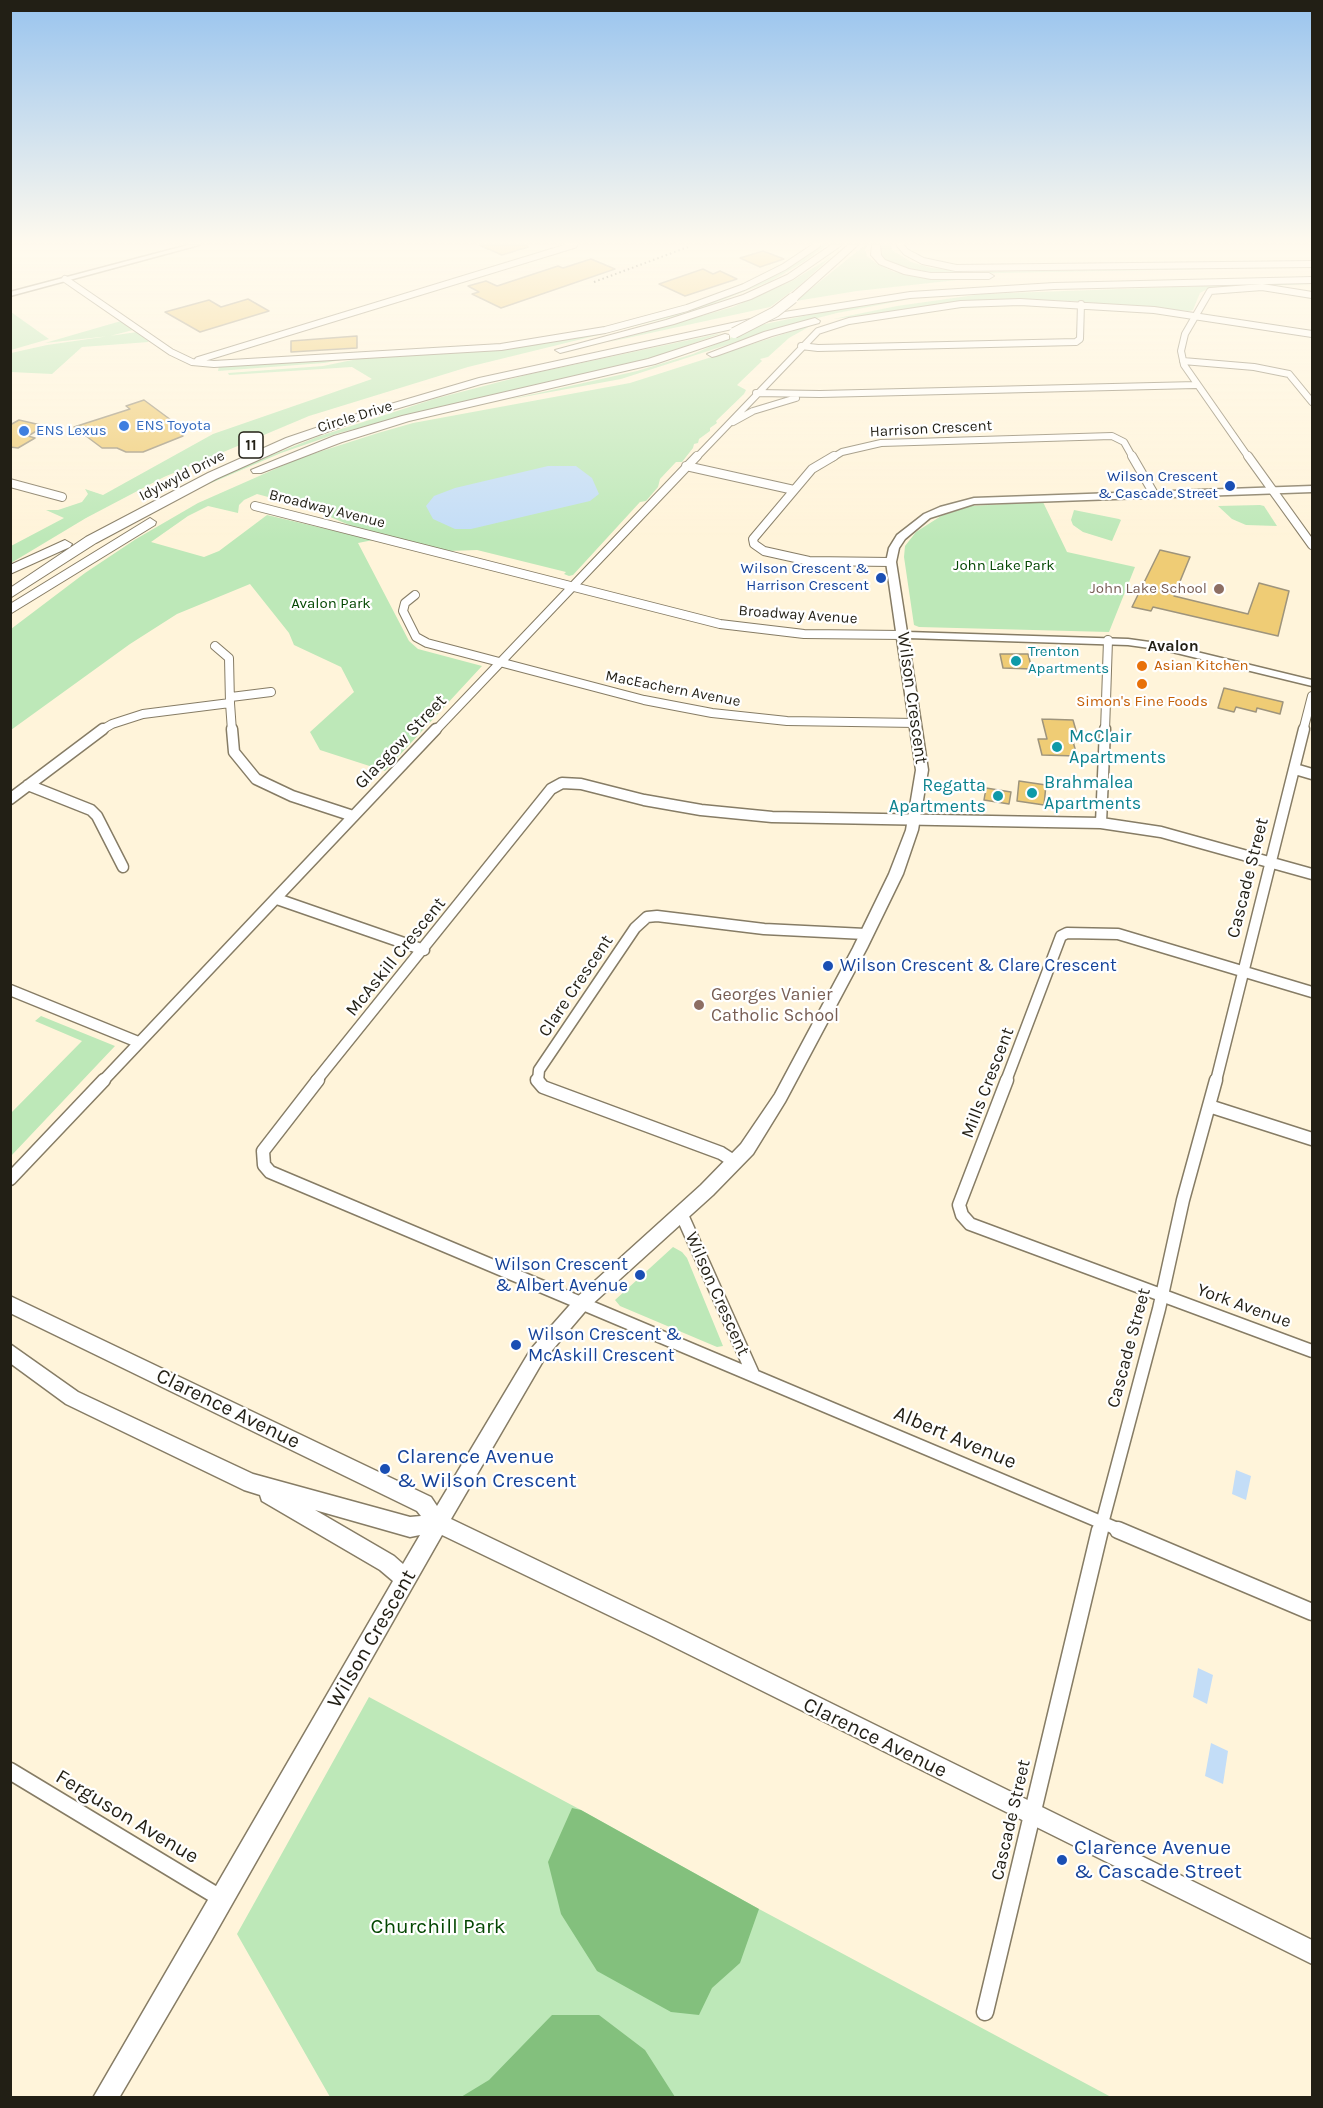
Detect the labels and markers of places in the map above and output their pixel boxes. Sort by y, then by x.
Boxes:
place label: ENS Toyota [136,417,211,435]
marker: ENS Toyota [117,419,131,433]
place label: ENS Lexus [36,422,107,440]
marker: ENS Lexus [17,424,31,438]
place label: Wilson Crescent & Cascade Street [1098,468,1218,503]
marker: Wilson Crescent & Cascade Street [1223,479,1237,493]
place label: Wilson Crescent & Harrison Crescent [741,560,869,595]
marker: Wilson Crescent & Harrison Crescent [874,571,888,585]
place label: John Lake School [1090,580,1207,598]
marker: John Lake School [1212,582,1226,596]
place label: Trenton Apartments [1028,643,1109,678]
marker: Trenton Apartments [1009,654,1023,668]
place label: Asian Kitchen [1154,657,1249,675]
marker: Asian Kitchen [1135,659,1149,673]
marker: Simon's Fine Foods [1135,677,1149,691]
place label: Simon's Fine Foods [1076,693,1208,711]
place label: McClair Apartments [1069,726,1166,768]
marker: McClair Apartments [1050,740,1064,754]
place label: Brahmalea Apartments [1044,772,1141,814]
place label: Regatta Apartments [889,775,986,818]
marker: Brahmalea Apartments [1025,786,1039,800]
marker: Regatta Apartments [991,789,1005,803]
place label: Wilson Crescent & Clare Crescent [840,955,1117,977]
marker: Wilson Crescent & Clare Crescent [821,959,835,973]
place label: Georges Vanier Catholic School [711,984,839,1026]
marker: Georges Vanier Catholic School [692,998,706,1012]
place label: Wilson Crescent & Albert Avenue [495,1254,628,1296]
marker: Wilson Crescent & Albert Avenue [633,1268,647,1282]
place label: Wilson Crescent & McAskill Crescent [528,1324,682,1366]
marker: Wilson Crescent & McAskill Crescent [509,1338,523,1352]
place label: Clarence Avenue & Wilson Crescent [397,1444,577,1494]
marker: Clarence Avenue & Wilson Crescent [378,1462,392,1476]
place label: Clarence Avenue & Cascade Street [1074,1835,1242,1885]
marker: Clarence Avenue & Cascade Street [1055,1853,1069,1867]

